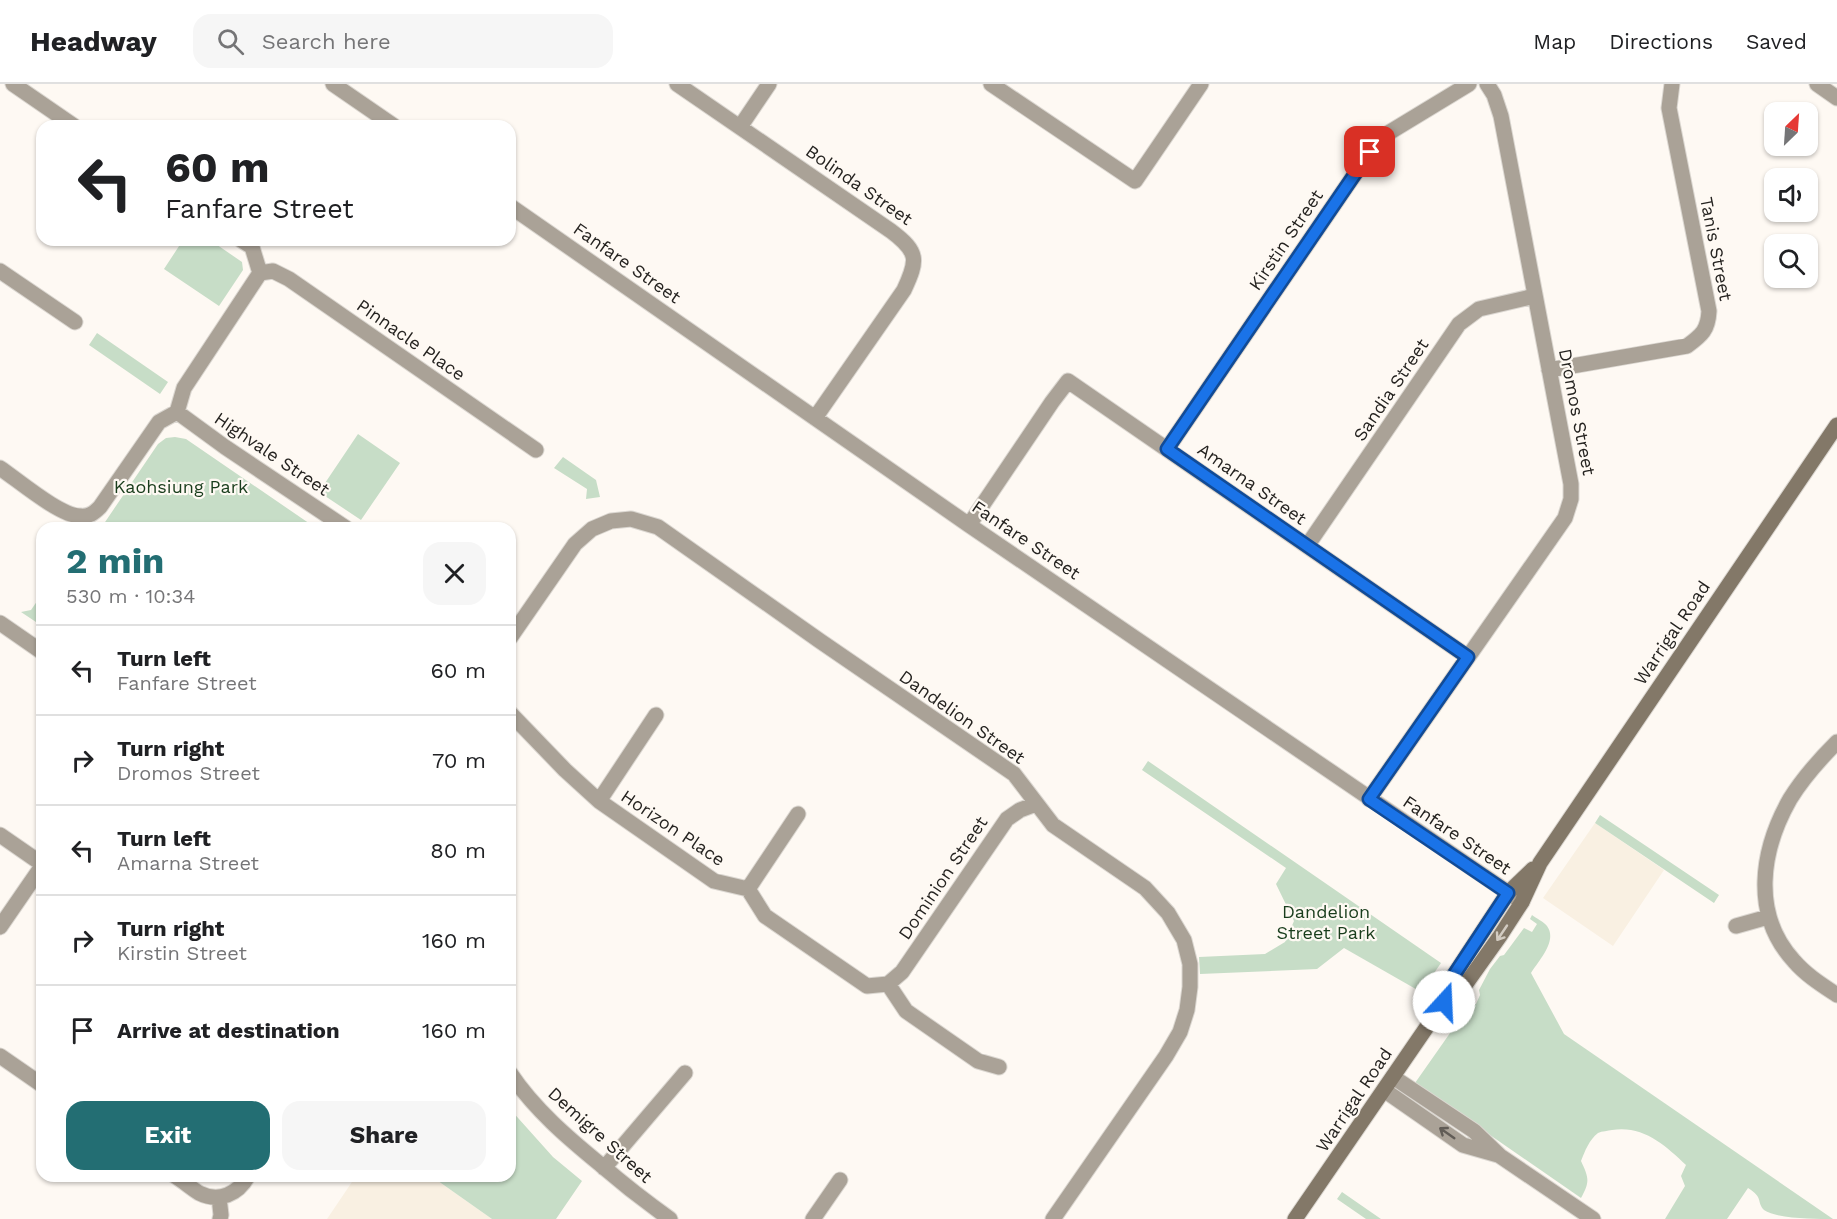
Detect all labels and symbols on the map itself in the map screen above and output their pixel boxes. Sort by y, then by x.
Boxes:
north arrow [1764,102,1818,156]
pin [1344,126,1395,177]
street label: Bolinda Street [802,140,917,229]
street label: Kirstin Street [1244,185,1327,294]
street label: Tanis Street [1696,195,1737,303]
street label: Fanfare Street [570,218,685,308]
street label: Pinnacle Place [353,294,470,385]
street label: Sandia Street [1349,334,1433,445]
street label: Dromos Street [1555,347,1600,477]
street label: Highvale Street [211,407,334,500]
street label: Amarna Street [1194,438,1311,529]
park label: Kaohsiung Park [114,476,248,497]
street label: Fanfare Street [968,496,1085,584]
street label: Warrigal Road [1629,577,1714,689]
street label: Dandelion Street [895,665,1030,768]
street label: Horizon Place [617,785,729,870]
street label: Fanfare Street [1399,791,1516,879]
street label: Dominion Street [894,812,992,943]
park label: Dandelion Street Park [1276,901,1376,943]
one-way arrow [1496,924,1508,940]
position arrow [1412,970,1476,1034]
street label: Warrigal Road [1311,1044,1396,1156]
street label: Demigre Street [544,1082,657,1187]
one-way arrow [1439,1127,1456,1139]

